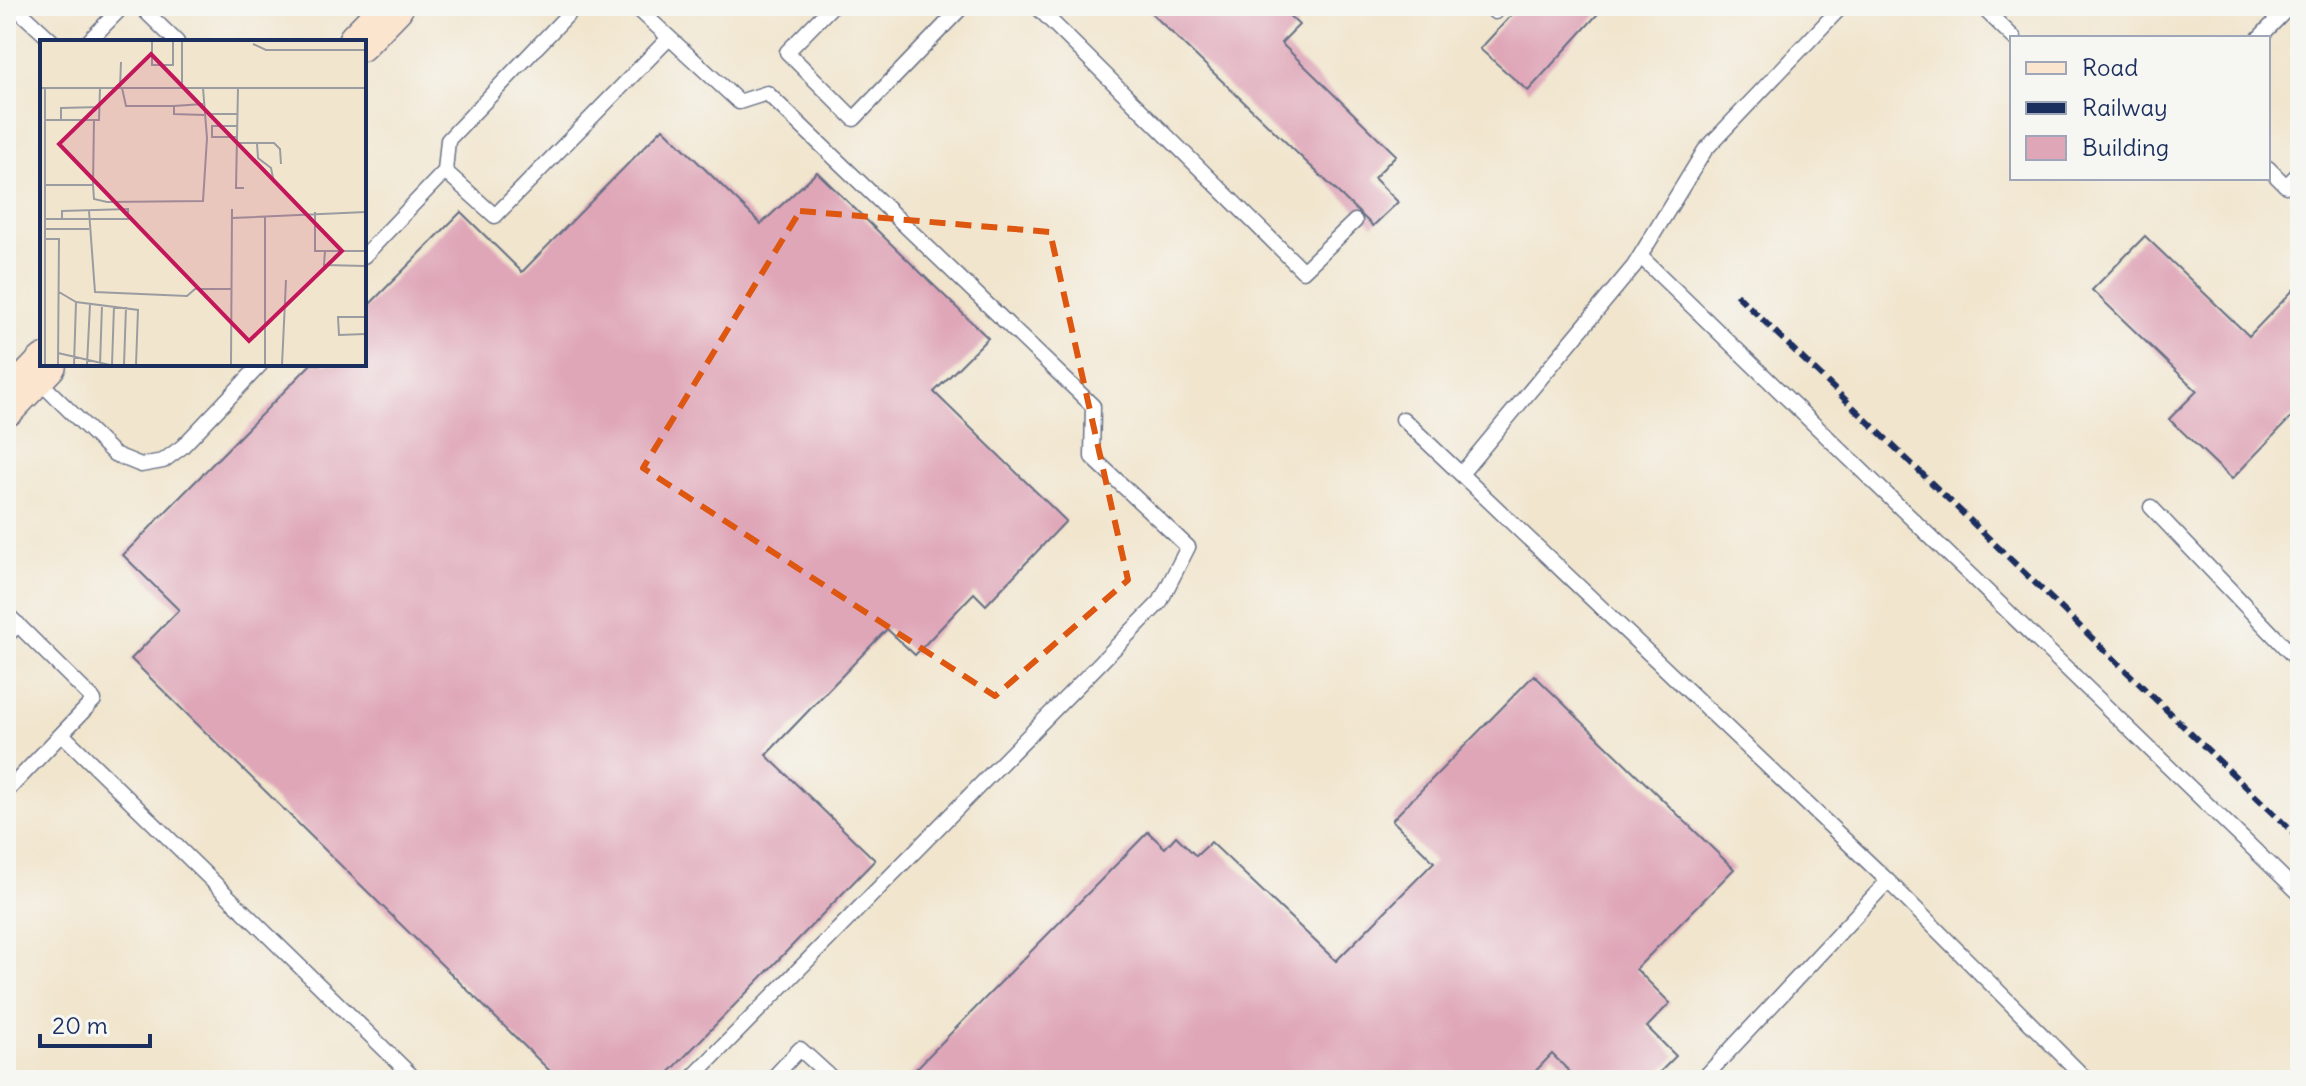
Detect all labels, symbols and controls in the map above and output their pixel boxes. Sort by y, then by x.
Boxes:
legend [2010,36,2270,180]
inset map [40,40,366,366]
text: Road [2082,52,2138,82]
text: Railway [2082,92,2168,122]
text: Building [2082,132,2169,162]
scale bar [40,998,150,1048]
text: 20 m [52,1010,108,1040]

